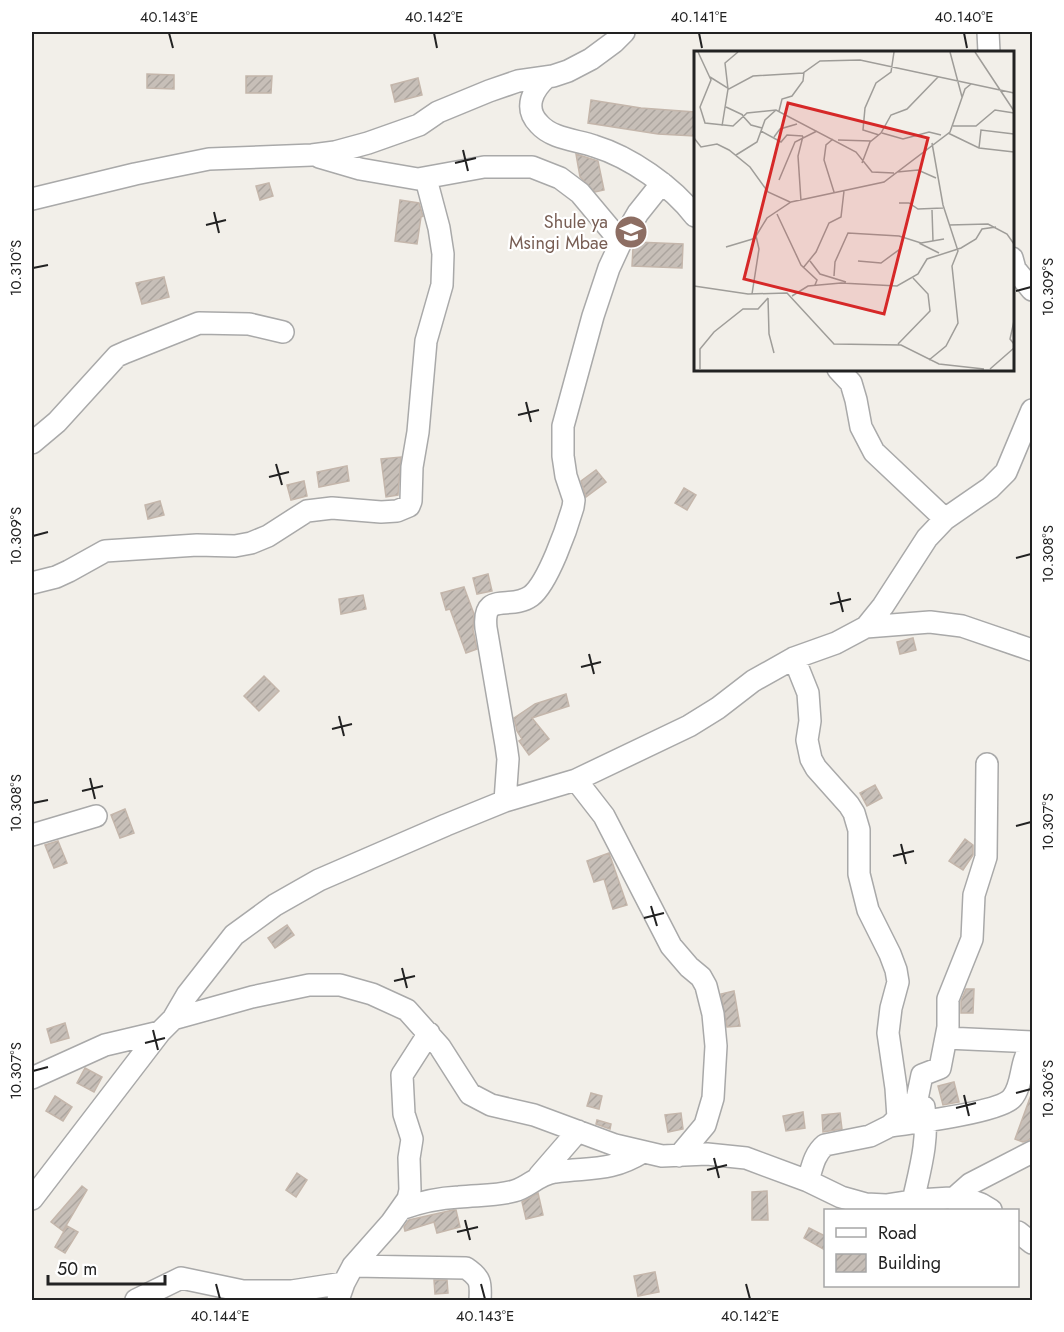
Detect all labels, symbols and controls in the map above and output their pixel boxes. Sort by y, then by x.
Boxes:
text: 40.143°E [140,6,198,28]
text: 40.142°E [405,6,463,28]
text: 40.141°E [671,6,727,28]
text: 40.140°E [934,6,994,28]
inset map [694,51,1013,370]
place label: Shule ya Msingi Mbae [509,209,608,256]
school or university icon: Shule ya Msingi Mbae [613,214,649,250]
text: 10.310°S [5,240,27,296]
text: 10.309°S [1037,258,1059,316]
text: 10.309°S [5,507,27,565]
text: 10.308°S [1037,525,1059,583]
text: 10.308°S [5,774,27,832]
text: 10.307°S [1037,793,1059,851]
text: 10.307°S [5,1042,27,1100]
text: 10.306°S [1037,1060,1059,1118]
legend [824,1209,1019,1287]
text: Road [878,1220,917,1246]
scale bar [48,1248,165,1286]
text: Building [878,1250,941,1276]
text: 50 m [57,1256,97,1282]
text: 40.144°E [191,1305,249,1327]
text: 40.143°E [456,1305,514,1327]
text: 40.142°E [721,1305,779,1327]

